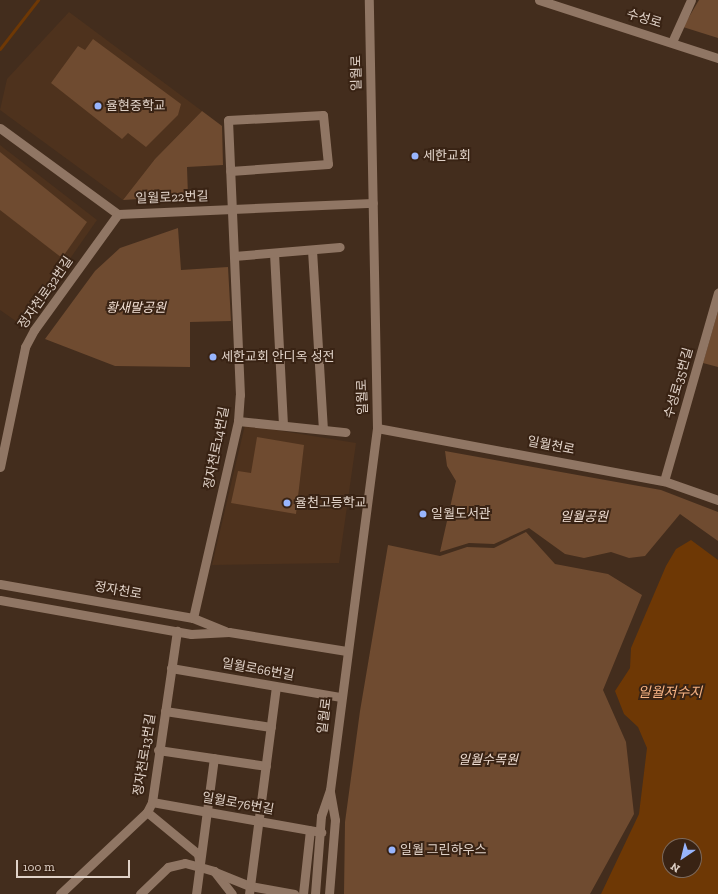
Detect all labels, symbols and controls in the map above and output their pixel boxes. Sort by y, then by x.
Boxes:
street label: 수성로 [625,6,663,32]
street label: 일월로 [349,55,365,91]
place label: 율현중학교 [106,98,166,114]
marker: 율현중학교 [93,101,103,111]
place label: 세한교회 [423,148,471,164]
marker: 세한교회 [410,151,420,161]
street label: 일월로22번길 [135,189,209,207]
street label: 정자천로32번길 [15,254,77,332]
park label: 황새말공원 [106,300,166,316]
street label: 수성로35번길 [661,346,697,420]
place label: 세한교회 안디옥 성전 [221,349,335,365]
marker: 세한교회 안디옥 성전 [208,352,218,362]
street label: 일월로 [355,379,371,415]
street label: 정자천로14번길 [201,405,233,491]
street label: 일월천로 [526,434,576,458]
place label: 율천고등학교 [295,495,367,511]
marker: 율천고등학교 [282,498,292,508]
place label: 일월도서관 [431,506,491,522]
marker: 일월도서관 [418,509,428,519]
park label: 일월공원 [560,509,608,525]
street label: 정자천로 [93,579,143,603]
street label: 일월로66번길 [220,656,296,684]
water label: 일월저수지 [638,685,702,701]
street label: 일월로 [315,697,335,735]
street label: 정자천로13번길 [131,713,159,797]
park label: 일월수목원 [458,752,518,768]
street label: 일월로76번길 [201,790,275,818]
north arrow [662,838,702,878]
place label: 일월 그린하우스 [400,842,487,858]
marker: 일월 그린하우스 [387,845,397,855]
scale bar [18,852,132,878]
text: 100 m [23,860,55,874]
text: N [668,860,683,875]

